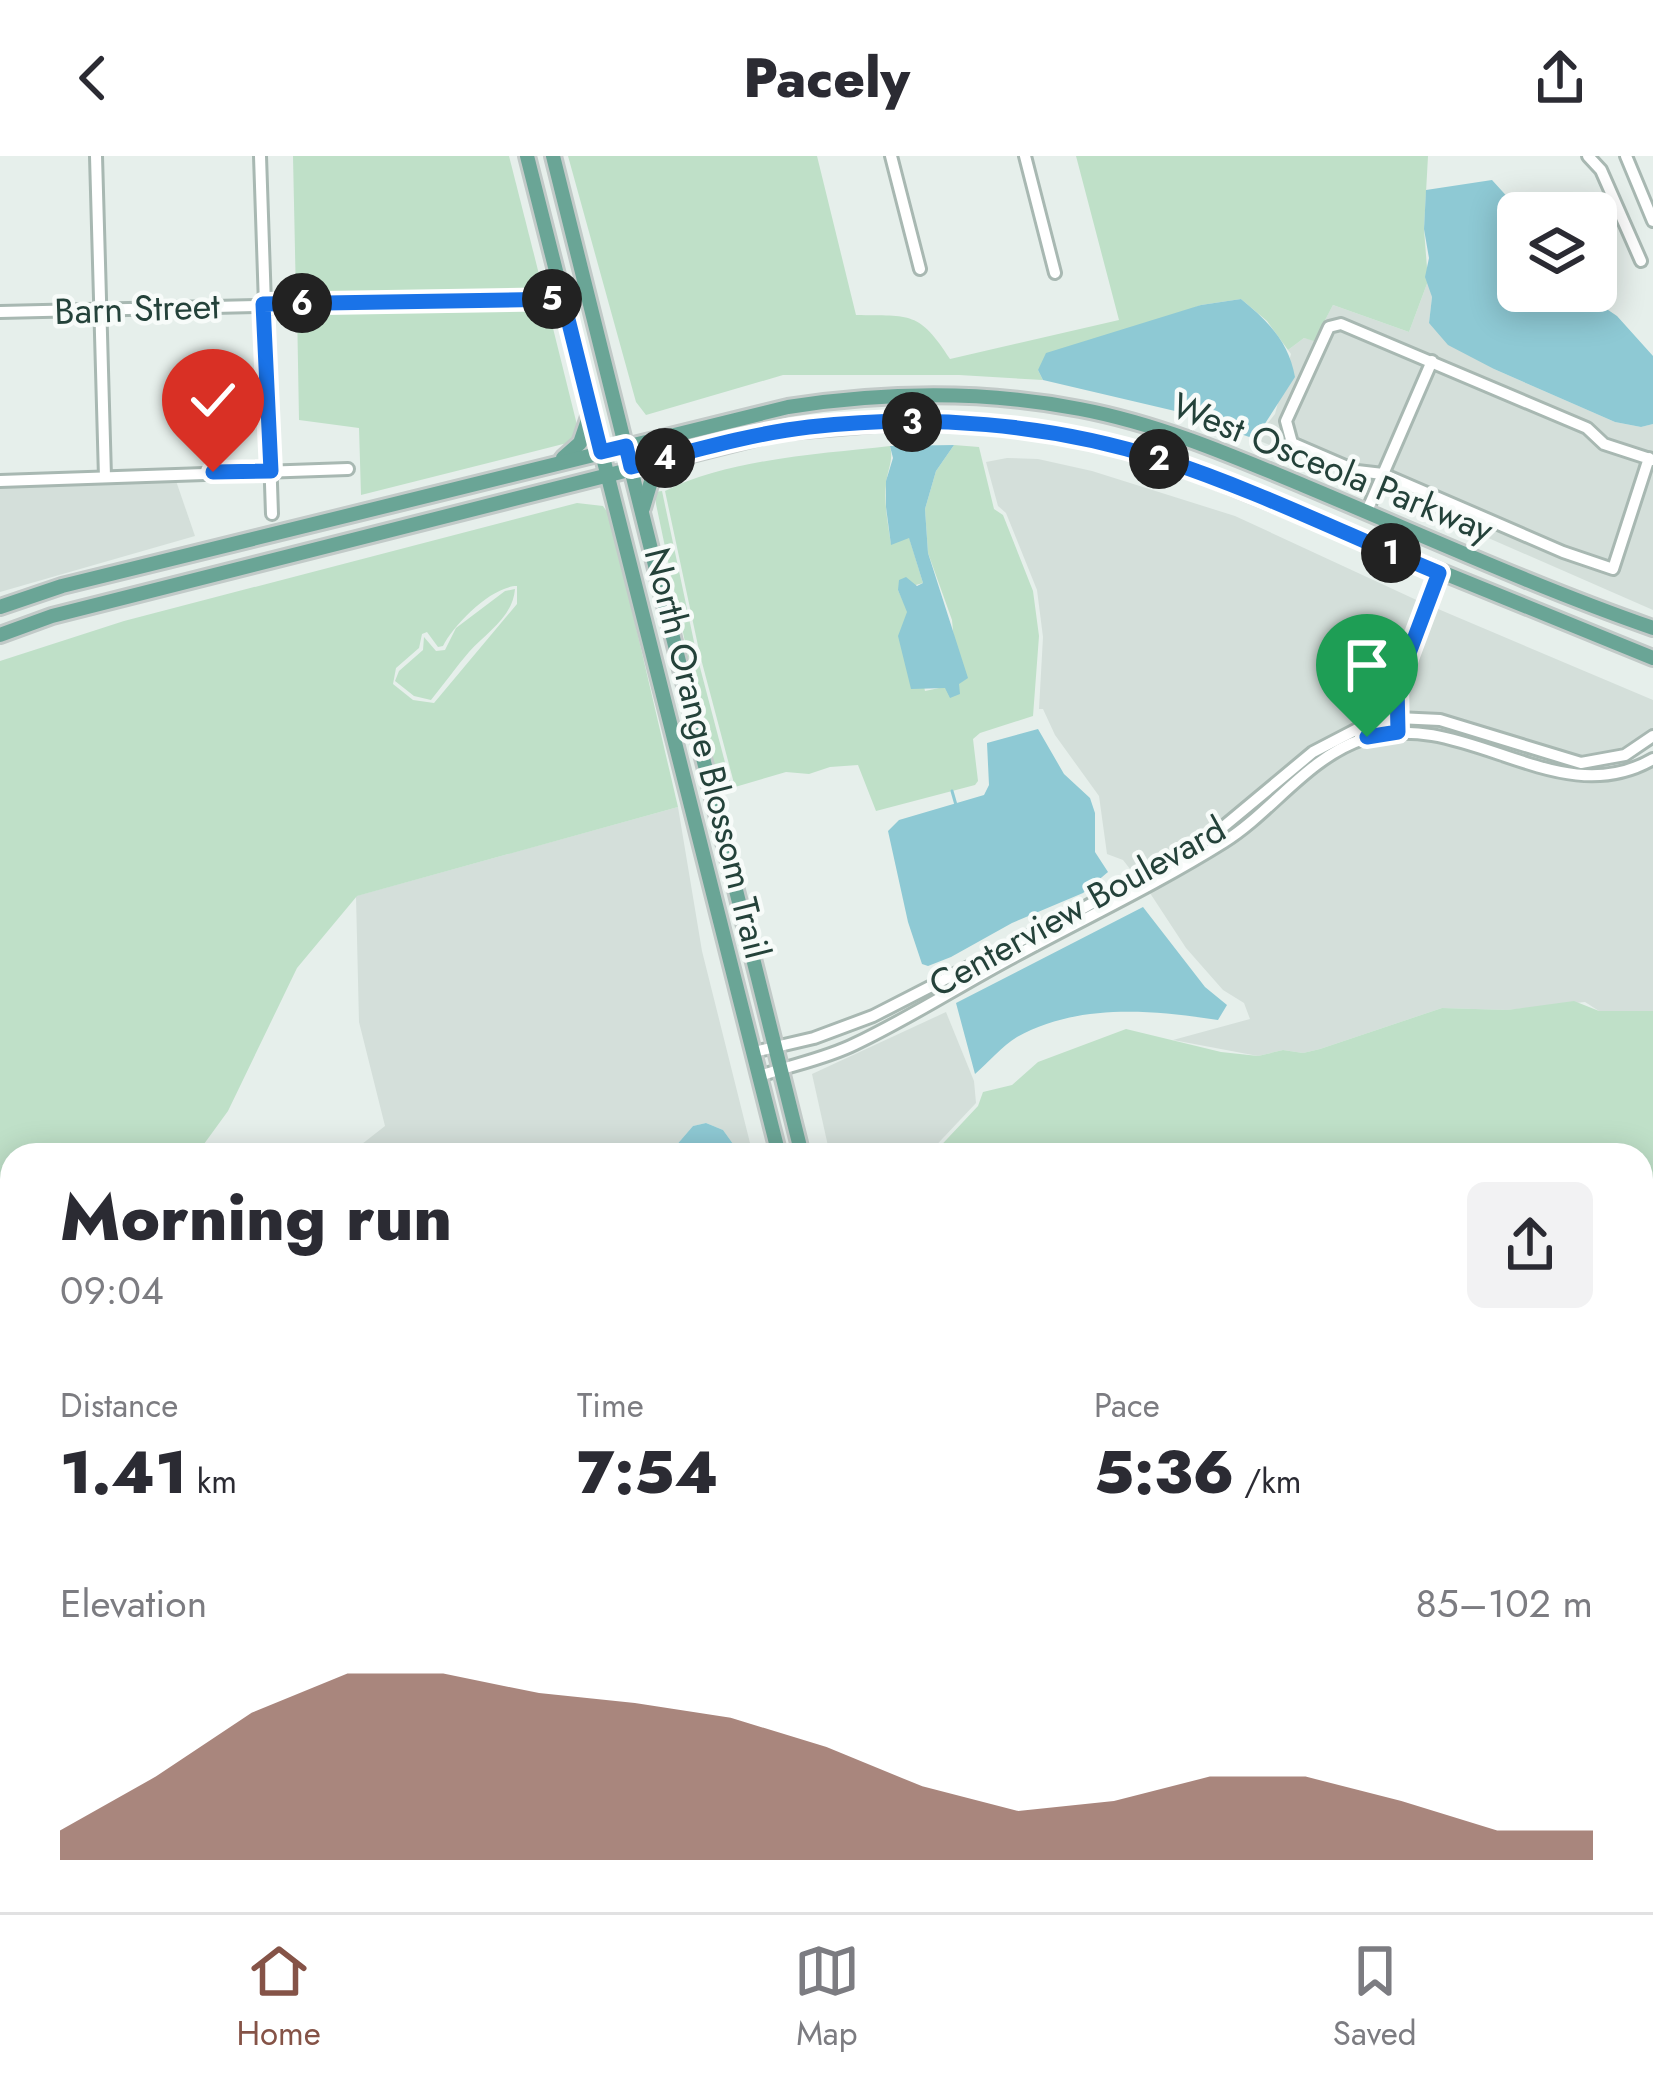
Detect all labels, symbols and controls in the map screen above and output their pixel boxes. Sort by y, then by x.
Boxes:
text: Pacely [743,39,910,117]
icon: back [60,45,126,111]
icon: share [1527,45,1593,111]
map controls [1497,192,1617,312]
button: layers [1497,192,1617,312]
pin: 5 [522,269,582,329]
pin: 6 [272,273,332,333]
text: 5 [541,275,563,322]
street label: Barn Street [53,279,221,337]
text: 6 [291,279,313,326]
pin [162,349,264,472]
icon: check [180,367,246,433]
street label: West Osceola Parkway [1165,379,1501,555]
pin: 3 [882,392,942,452]
text: 3 [902,398,922,445]
pin: 4 [635,428,695,488]
pin: 2 [1129,429,1189,489]
text: 4 [653,434,677,481]
text: 2 [1148,435,1170,482]
pin: 1 [1361,523,1421,583]
text: 1 [1383,529,1399,576]
street label: North Orange Blossom Trail [632,542,784,964]
pin [1316,614,1418,737]
icon: arrive [1334,632,1400,698]
street label: Centerview Boulevard [919,803,1235,1009]
text: Morning run [60,1169,452,1265]
button: share [1467,1182,1593,1308]
text: 09:04 [60,1262,164,1319]
text: Distance [60,1382,178,1429]
text: Time [577,1382,644,1429]
text: Pace [1094,1382,1160,1429]
text: 1.41 [60,1429,187,1516]
text: 7:54 [577,1429,718,1516]
text: 5:36 [1094,1429,1234,1516]
text: km [187,1458,237,1505]
text: /km [1234,1458,1301,1505]
text: Elevation [60,1575,207,1632]
text: 85–102 m [1416,1575,1593,1632]
tab: Home [237,1938,321,2057]
tab: Map [794,1938,860,2057]
tab: Saved [1333,1938,1416,2057]

